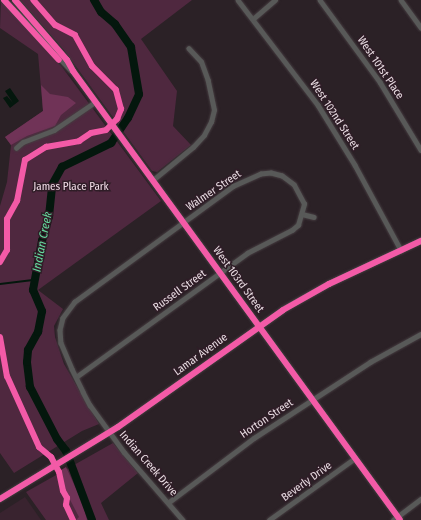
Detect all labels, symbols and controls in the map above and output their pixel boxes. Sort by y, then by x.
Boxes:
street label: West 101st Place [354,34,406,102]
street label: West 102nd Street [307,78,361,152]
street label: Walmer Street [184,168,244,214]
park label: James Place Park [33,180,109,194]
water label: Indian Creek [30,211,56,273]
street label: West 103rd Street [210,244,266,316]
street label: Russell Street [151,267,209,315]
street label: Lamar Avenue [171,331,231,379]
street label: Horton Street [238,396,296,442]
street label: Indian Creek Drive [116,429,180,499]
street label: Beverly Drive [279,459,335,505]

